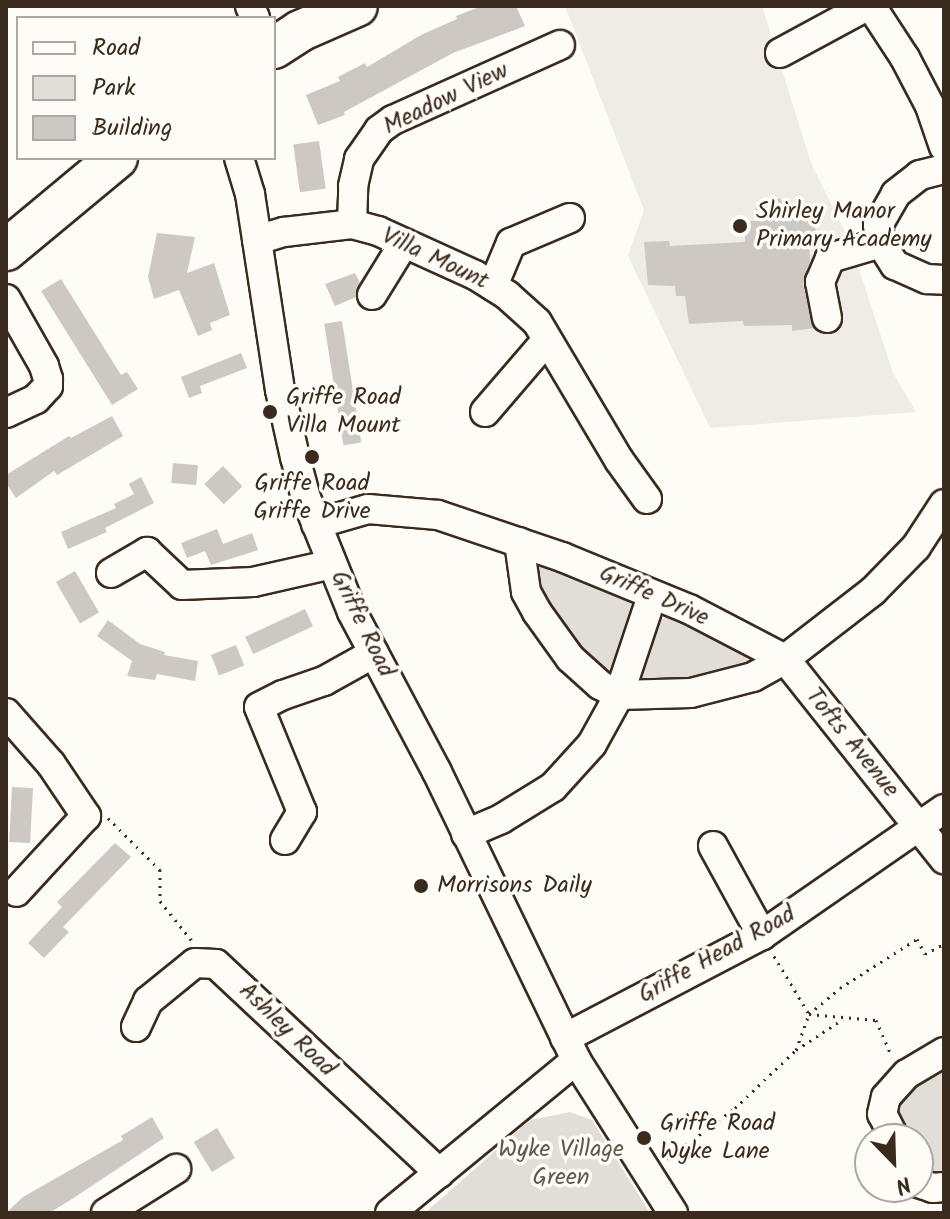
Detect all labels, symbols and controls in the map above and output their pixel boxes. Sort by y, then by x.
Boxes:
legend [16,16,276,160]
text: Road [92,29,140,68]
street label: Meadow View [379,56,513,142]
text: Park [92,69,136,108]
text: Building [92,109,172,148]
place label: Shirley Manor Primary Academy [756,198,932,254]
marker: Shirley Manor Primary Academy [731,217,749,235]
street label: Villa Mount [377,222,493,296]
place label: Griffe Road Villa Mount [286,384,401,440]
marker: Griffe Road Villa Mount [261,403,279,421]
marker: Griffe Road Griffe Drive [303,448,321,466]
place label: Griffe Road Griffe Drive [254,470,370,526]
street label: Griffe Drive [595,559,713,633]
street label: Griffe Road [324,566,400,682]
street label: Tofts Avenue [799,682,905,804]
place label: Morrisons Daily [437,872,592,900]
marker: Morrisons Daily [412,877,430,895]
street label: Griffe Head Road [634,900,800,1010]
street label: Ashley Road [233,977,341,1083]
place label: Griffe Road Wyke Lane [660,1110,775,1166]
north arrow [854,1123,934,1203]
marker: Griffe Road Wyke Lane [635,1129,653,1147]
park label: Wyke Village Green [498,1136,624,1192]
text: N [890,1165,916,1203]

